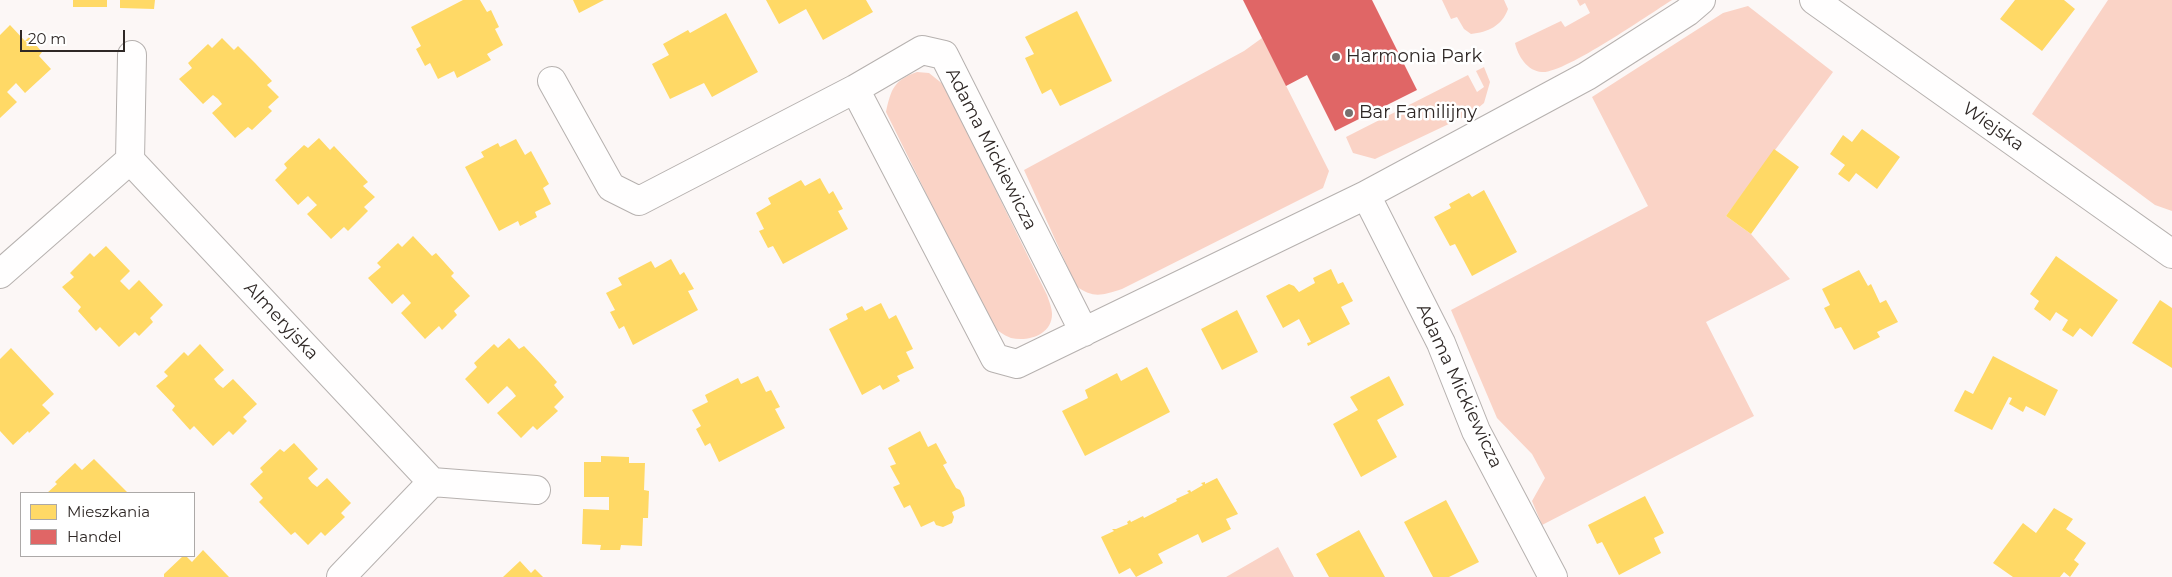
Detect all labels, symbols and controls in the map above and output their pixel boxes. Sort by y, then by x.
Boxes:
scale bar [22,20,128,52]
text: 20 m [28,29,66,48]
place label: Harmonia Park [1346,46,1482,68]
marker: Harmonia Park [1330,51,1342,63]
street label: Adama Mickiewicza [941,64,1041,234]
street label: Wiejska [1958,98,2028,156]
place label: Bar Familijny [1359,102,1477,124]
marker: Bar Familijny [1343,107,1355,119]
street label: Almeryjska [239,277,323,365]
street label: Adama Mickiewicza [1411,300,1507,472]
legend [20,492,195,557]
text: Mieszkania [67,502,150,521]
text: Handel [67,527,121,546]

